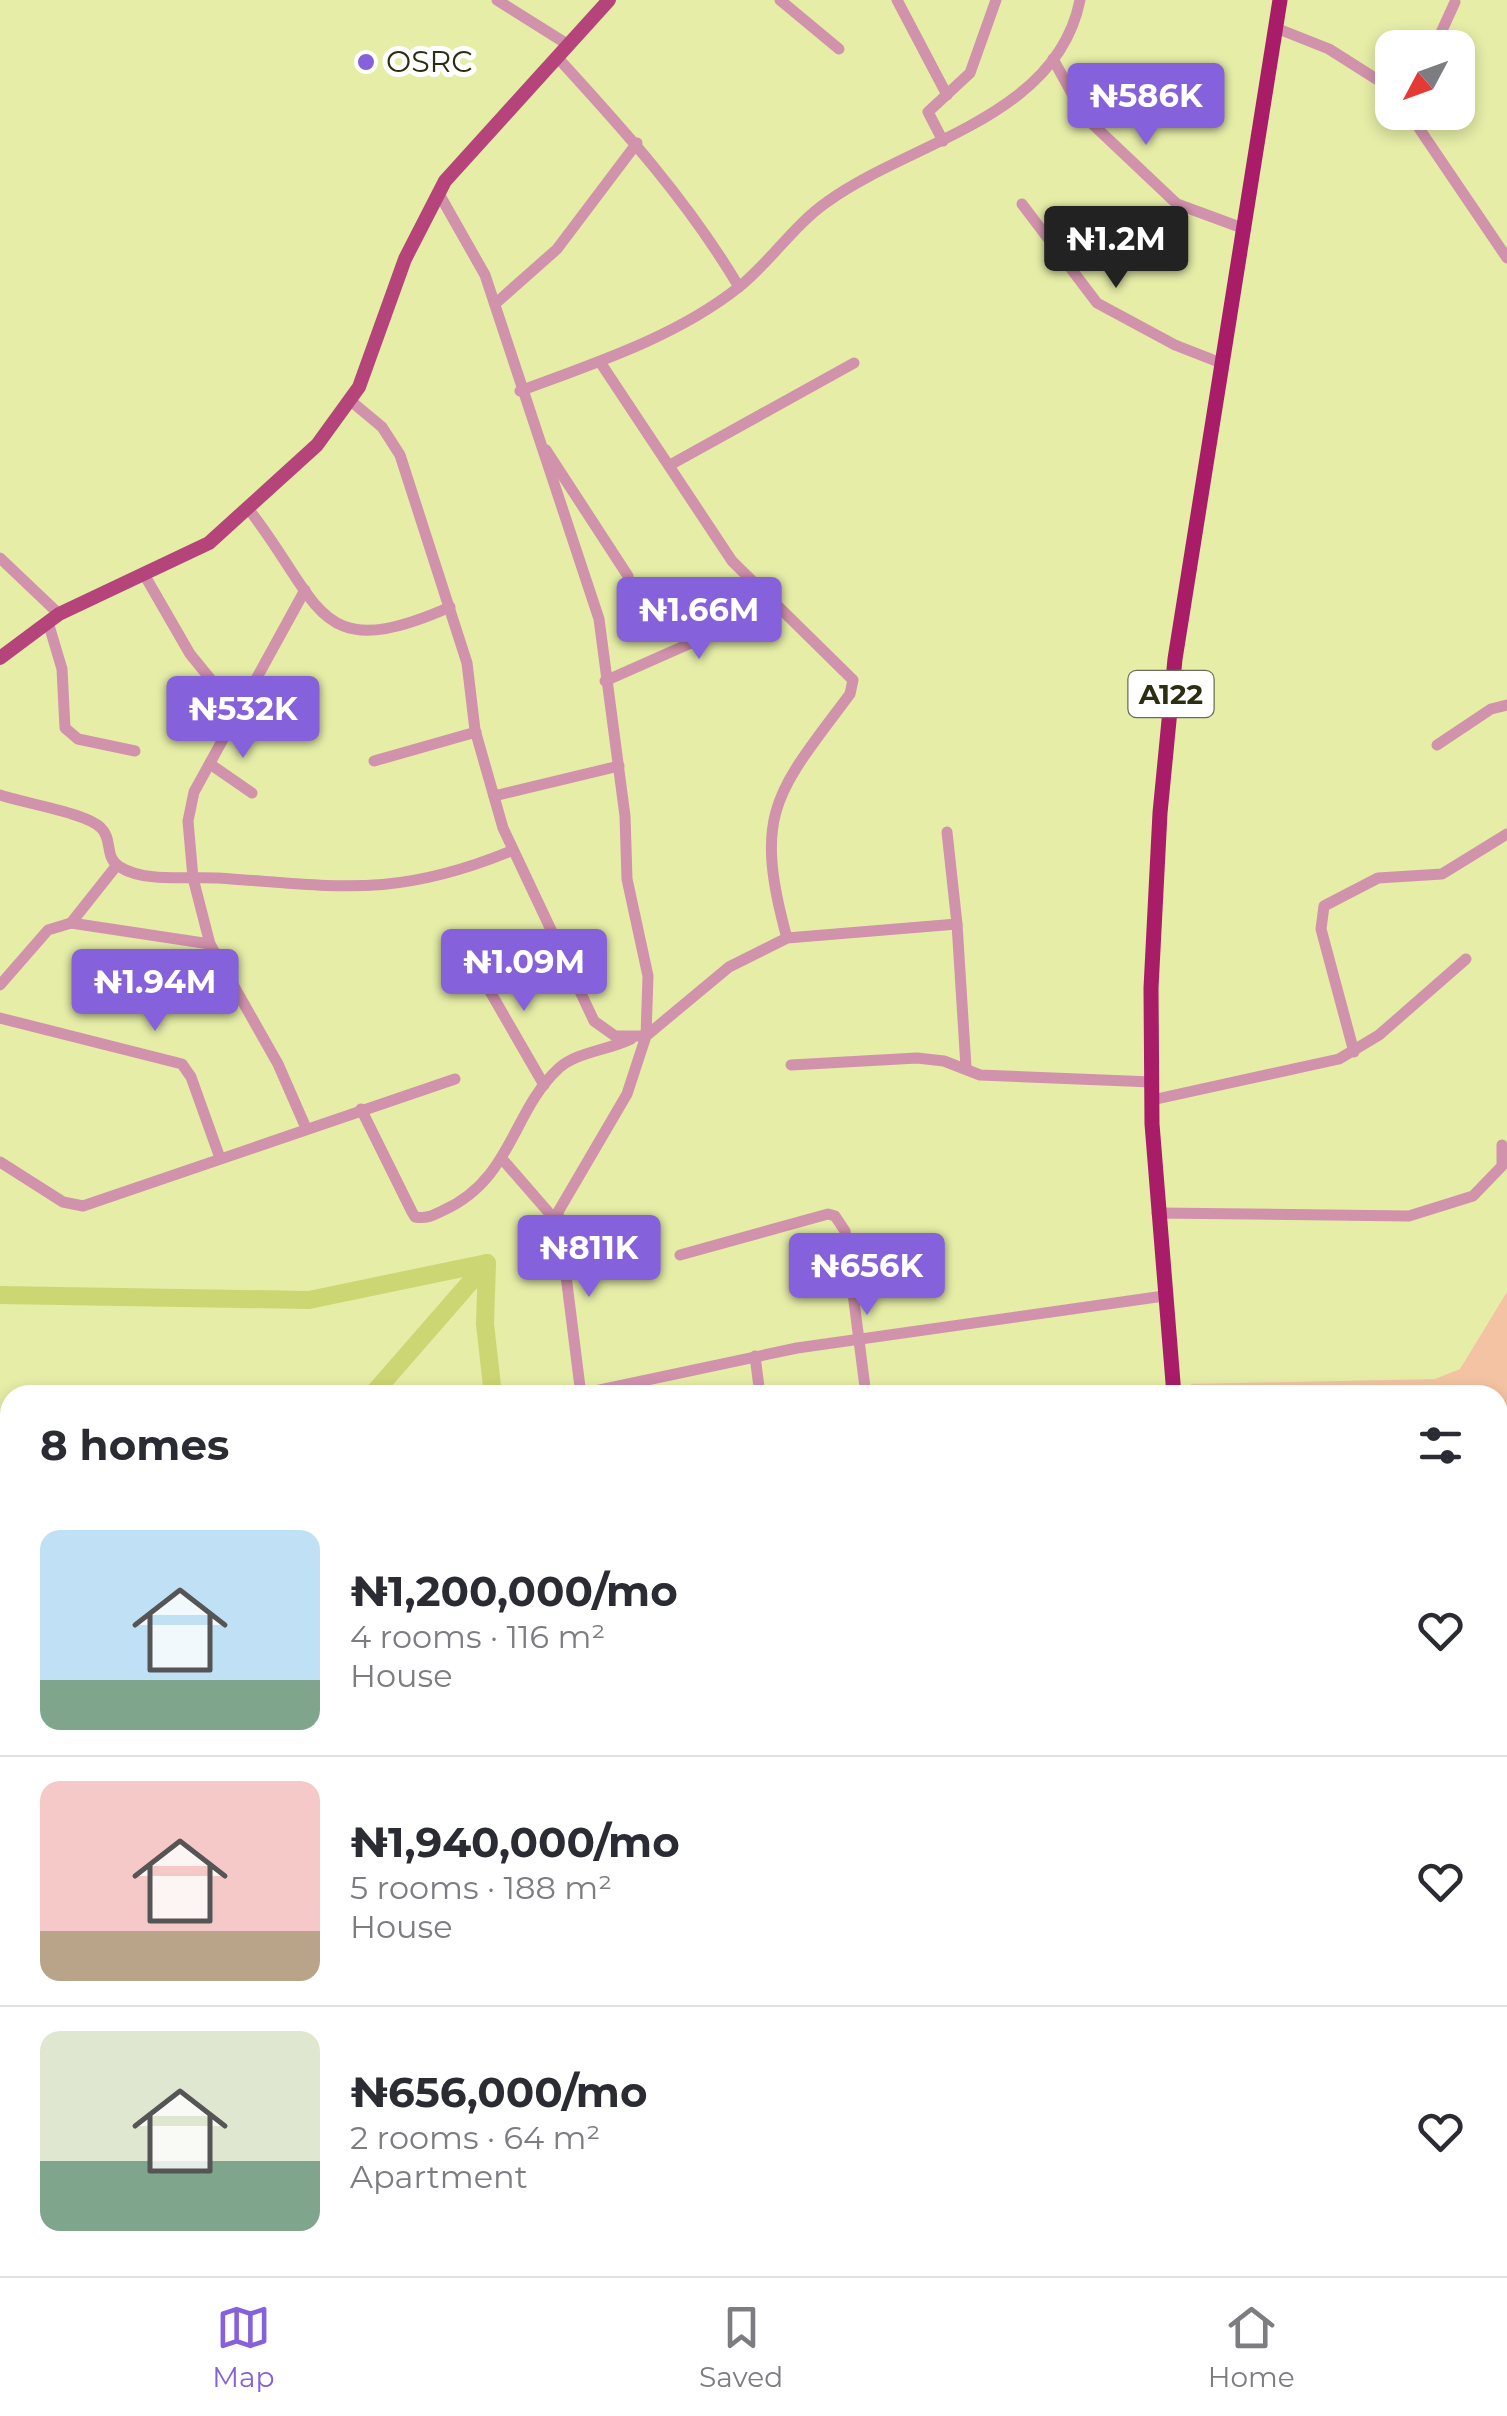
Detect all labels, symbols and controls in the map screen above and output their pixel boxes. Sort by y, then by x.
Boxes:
north arrow [1375,30,1475,130]
map controls [1375,30,1475,130]
place label: OSRC [386,43,473,80]
marker: OSRC [355,51,377,73]
pin: ₦586K [1076,63,1216,148]
text: ₦586K [1089,76,1203,115]
pin: ₦1.2M [1046,206,1186,291]
text: ₦1.2M [1066,219,1166,258]
pin: ₦1.66M [618,577,780,662]
text: ₦1.66M [639,590,759,629]
road number: A122 [1128,671,1214,717]
pin: ₦532K [173,676,313,761]
text: ₦532K [188,689,298,728]
pin: ₦1.09M [443,929,605,1014]
text: ₦1.09M [463,942,585,981]
pin: ₦1.94M [74,949,236,1034]
text: ₦1.94M [94,962,216,1001]
pin: ₦811K [519,1215,659,1300]
text: ₦811K [540,1228,638,1267]
pin: ₦656K [797,1233,937,1318]
text: ₦656K [811,1246,923,1285]
icon: filters [1413,1418,1468,1473]
text: 8 homes [40,1419,229,1471]
text: ₦1,200,000/mo [350,1565,678,1617]
icon: home [120,1570,240,1690]
icon: heart [1413,1603,1468,1658]
text: 4 rooms · 116 m² [350,1617,605,1656]
text: House [350,1656,453,1695]
text: ₦1,940,000/mo [350,1816,680,1868]
icon: home [120,1821,240,1941]
icon: heart [1413,1854,1468,1909]
text: 5 rooms · 188 m² [350,1868,612,1907]
text: House [350,1907,453,1946]
text: ₦656,000/mo [350,2066,648,2118]
icon: home [120,2071,240,2191]
icon: heart [1413,2104,1468,2159]
text: 2 rooms · 64 m² [350,2118,600,2157]
text: Apartment [350,2157,528,2196]
tab: Map [212,2300,275,2394]
tab: Saved [699,2300,783,2394]
tab: Home [1208,2300,1295,2394]

